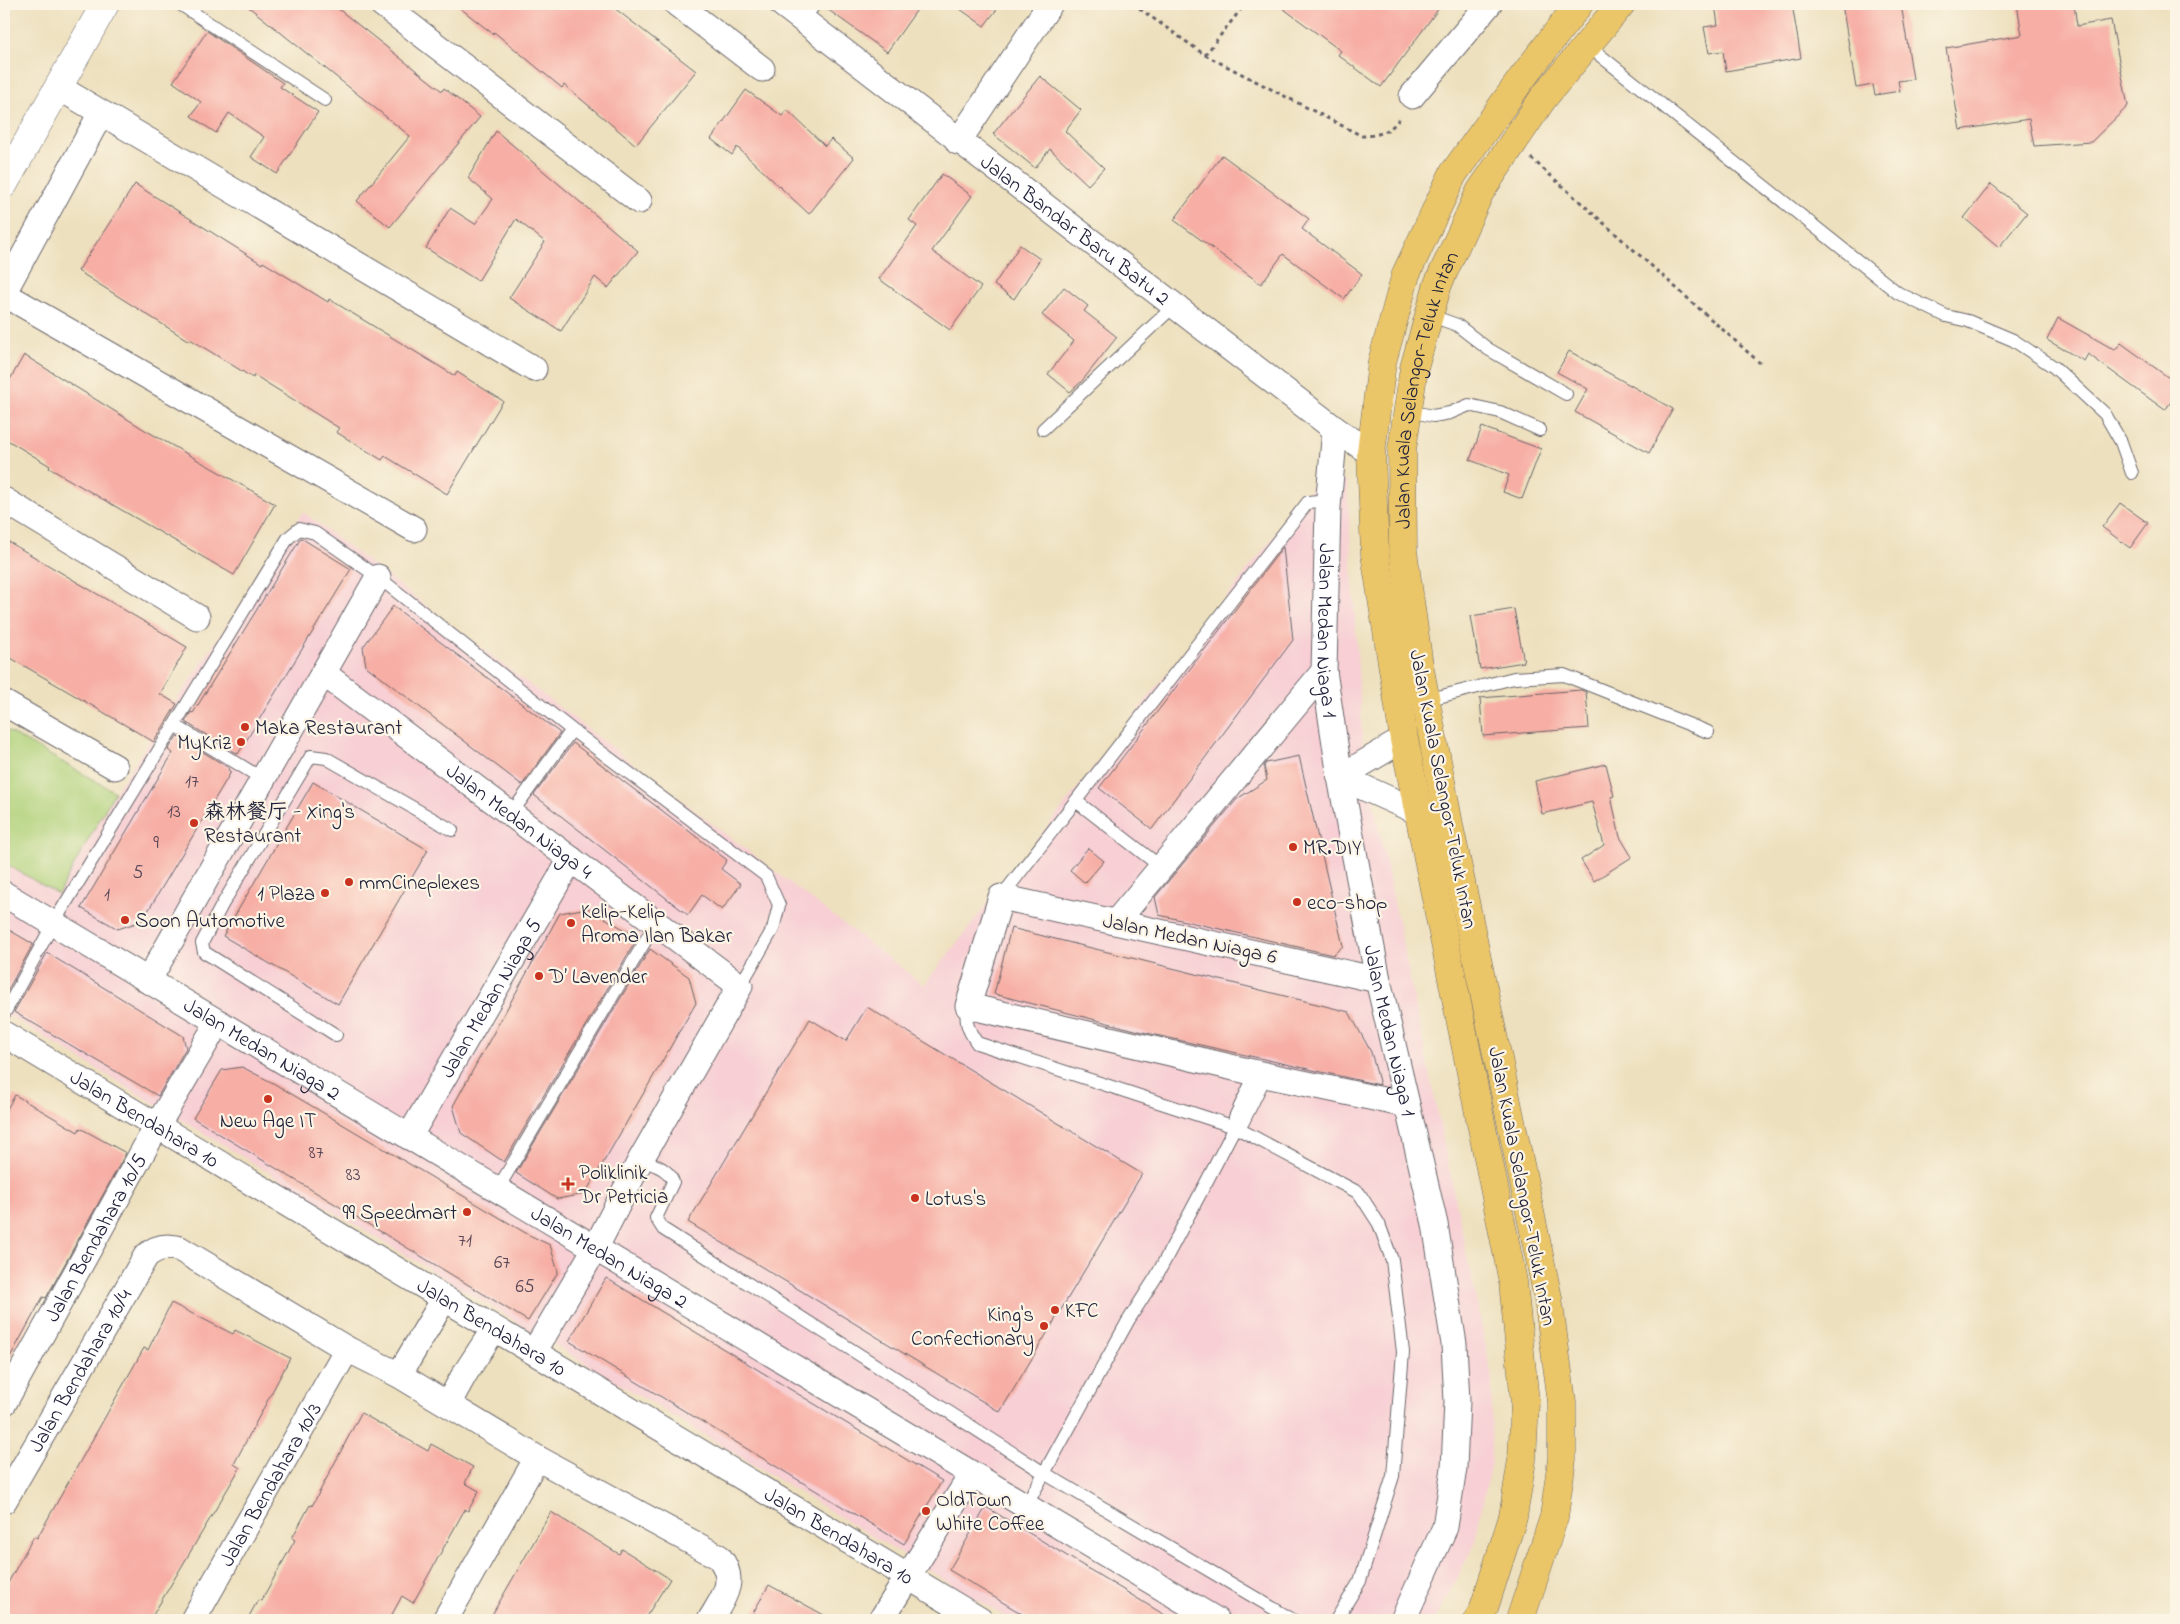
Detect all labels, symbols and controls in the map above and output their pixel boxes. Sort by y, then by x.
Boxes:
street label: Jalan Bandar Baru Batu 2 [973,148,1175,314]
street label: Jalan Kuala Selangor-Teluk Intan [1388,247,1468,529]
street label: Jalan Medan Niaga 1 [1307,543,1344,720]
street label: Jalan Kuala Selangor-Teluk Intan [1398,647,1484,932]
place label: Maka Restaurant [255,714,402,744]
marker: Maka Restaurant [239,721,251,733]
place label: MyKriz [177,729,231,761]
marker: MyKriz [235,736,247,748]
street label: Jalan Medan Niaga 4 [439,757,599,888]
house number: 17 [185,769,199,796]
place label: 森林餐厅 - Xing's Restaurant [204,798,355,852]
house number: 13 [167,799,181,826]
marker: 森林餐厅 - Xing's Restaurant [188,817,200,829]
house number: 9 [153,830,159,857]
place label: MR.DIY [1303,834,1362,864]
marker: MR.DIY [1287,841,1299,853]
house number: 5 [133,860,144,887]
place label: mmCineplexes [359,869,480,899]
marker: mmCineplexes [343,876,355,888]
place label: 1 Plaza [257,880,315,910]
house number: 1 [104,882,110,909]
marker: 1 Plaza [319,887,331,899]
place label: eco-shop [1307,889,1388,919]
marker: eco-shop [1291,896,1303,908]
place label: Kelip-Kelip Aroma Ilan Bakar [581,898,733,952]
place label: Soon Automotive [135,907,286,937]
street label: Jalan Medan Niaga 6 [1099,907,1280,975]
street label: Jalan Medan Niaga 5 [433,913,550,1084]
marker: Soon Automotive [119,914,131,926]
marker: Kelip-Kelip Aroma Ilan Bakar [565,917,577,929]
street label: Jalan Medan Niaga 1 [1355,943,1422,1120]
place label: D’ Lavender [548,963,648,993]
marker: D’ Lavender [533,970,545,982]
street label: Jalan Medan Niaga 2 [177,992,346,1109]
street label: Jalan Kuala Selangor-Teluk Intan [1477,1044,1563,1329]
street label: Jalan Bendahara 10 [63,1064,224,1177]
marker: New Age IT [262,1093,274,1105]
place label: New Age IT [220,1107,316,1139]
house number: 87 [309,1140,324,1167]
street label: Jalan Bendahara 10/5 [39,1149,156,1328]
place label: Poliklinik Dr Petricia [578,1159,668,1213]
house number: 83 [346,1162,361,1189]
marker: Poliklinik Dr Petricia [561,1177,575,1191]
place label: Lotus's [925,1185,986,1215]
marker: Lotus's [909,1192,921,1204]
place label: 99 Speedmart [342,1199,457,1229]
street label: Jalan Medan Niaga 2 [524,1200,693,1317]
marker: 99 Speedmart [461,1206,473,1218]
house number: 71 [458,1228,472,1255]
house number: 67 [494,1250,510,1277]
street label: Jalan Bendahara 10 [410,1272,571,1385]
house number: 65 [515,1274,535,1301]
street label: Jalan Bendahara 10/4 [22,1284,141,1459]
place label: KFC [1065,1297,1099,1327]
place label: King's Confectionary [911,1301,1034,1357]
marker: KFC [1049,1304,1061,1316]
marker: King's Confectionary [1038,1320,1050,1332]
street label: Jalan Bendahara 10/3 [213,1398,330,1573]
street label: Jalan Bendahara 10 [758,1481,918,1594]
place label: OldTown White Coffee [936,1486,1045,1540]
marker: OldTown White Coffee [920,1505,932,1517]

